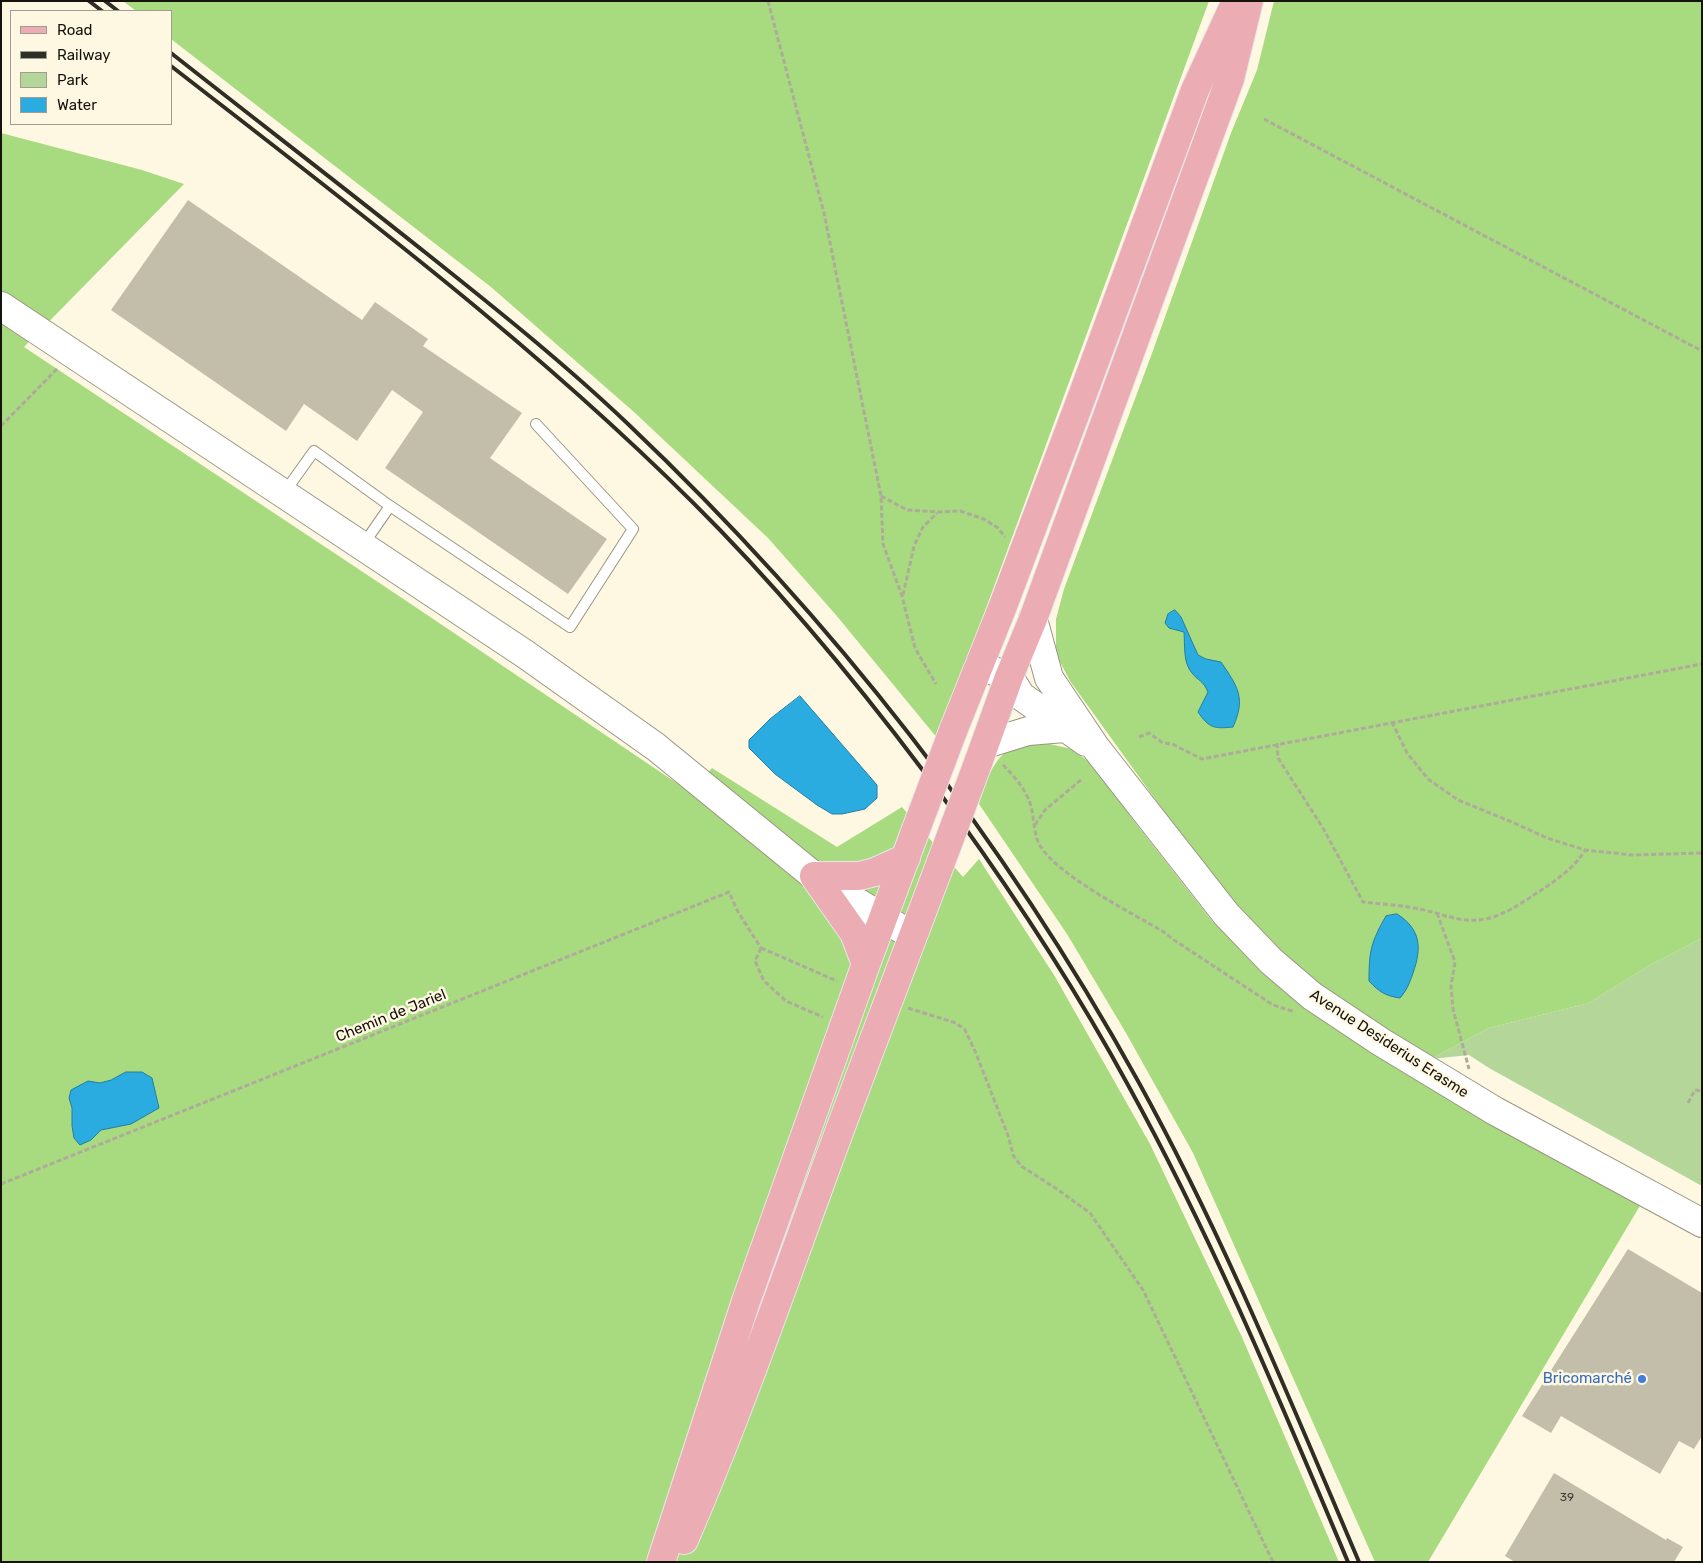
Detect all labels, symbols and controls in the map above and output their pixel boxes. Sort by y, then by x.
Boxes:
legend [10,10,172,125]
text: Road [57,21,93,39]
text: Railway [57,46,111,64]
text: Park [57,71,88,89]
text: Water [57,96,97,114]
street label: Chemin de Jariel [333,986,449,1046]
street label: Avenue Desiderius Erasme [1306,986,1472,1102]
place label: Bricomarché [1543,1370,1632,1388]
marker: Bricomarché [1636,1373,1648,1385]
house number: 39 [1560,1491,1574,1505]

